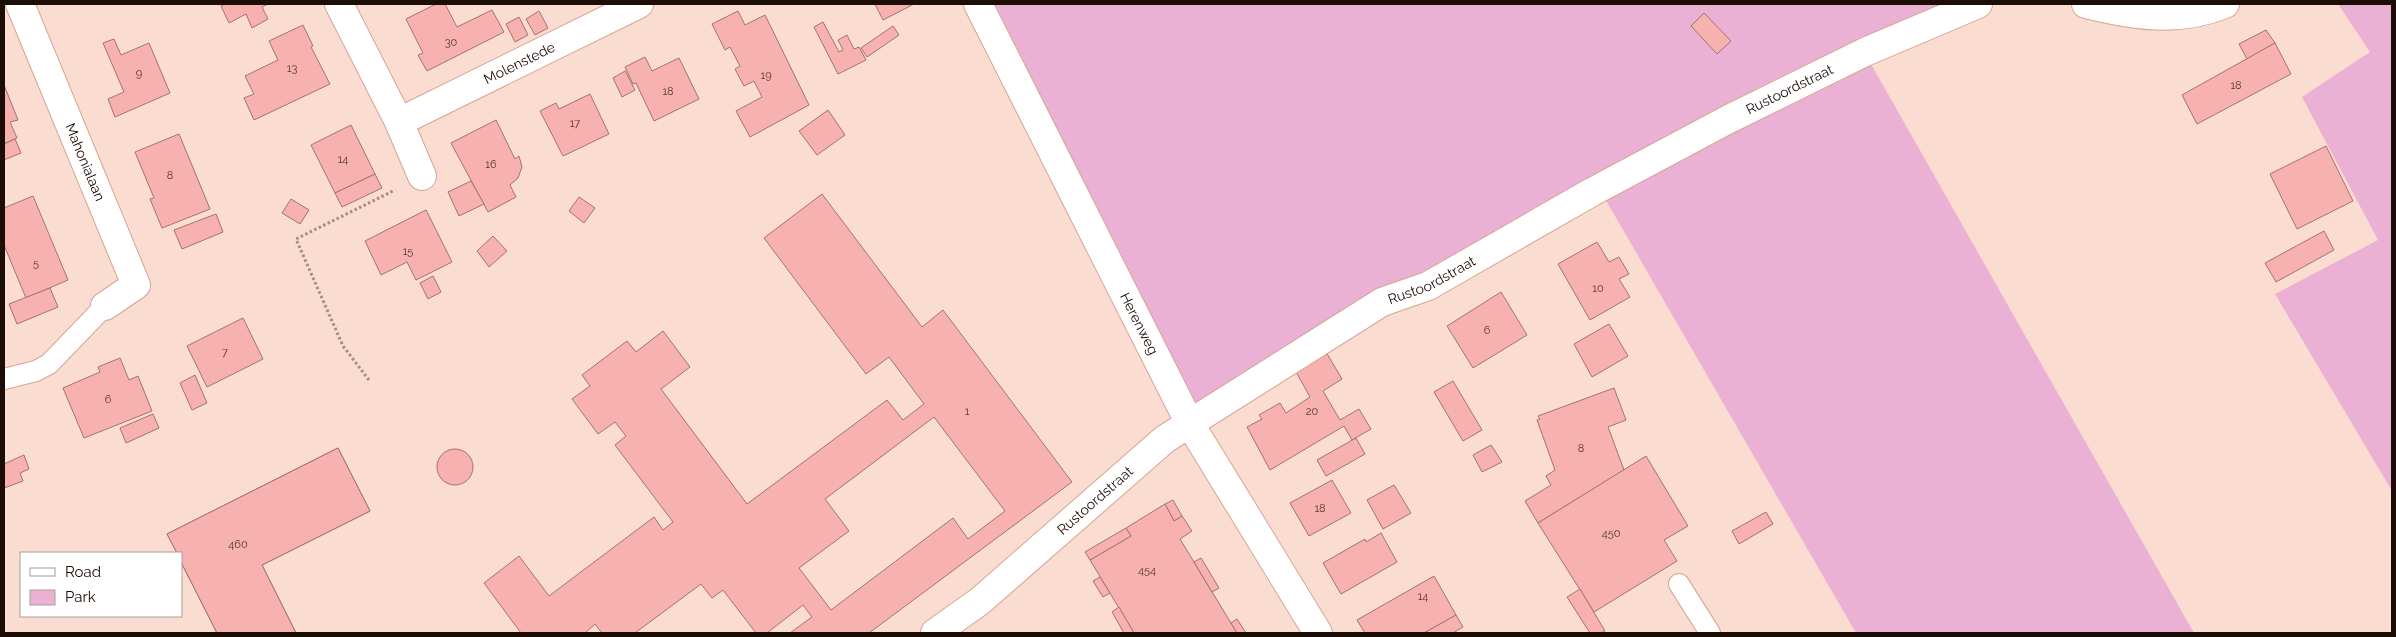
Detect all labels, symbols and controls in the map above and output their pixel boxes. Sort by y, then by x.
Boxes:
house number: 30 [445,36,458,49]
street label: Molenstede [481,39,557,87]
street label: Rustoordstraat [1743,61,1836,117]
house number: 13 [287,62,297,75]
house number: 9 [136,67,142,80]
house number: 19 [760,69,772,82]
house number: 18 [2230,79,2242,92]
house number: 18 [662,85,674,98]
house number: 17 [570,117,580,130]
street label: Mahonialaan [62,121,108,203]
house number: 14 [338,153,348,166]
house number: 16 [485,158,497,171]
house number: 8 [167,169,173,182]
house number: 15 [403,245,413,258]
street label: Rustoordstraat [1386,253,1478,307]
house number: 5 [33,257,39,270]
house number: 10 [1592,282,1604,295]
street label: Herenweg [1117,290,1162,357]
house number: 6 [1484,324,1491,337]
house number: 7 [222,346,228,359]
house number: 6 [105,393,112,406]
house number: 1 [965,405,970,418]
house number: 20 [1306,405,1318,418]
house number: 8 [1578,442,1584,455]
street label: Rustoordstraat [1054,463,1136,538]
house number: 18 [1314,502,1326,515]
house number: 450 [1602,527,1621,540]
house number: 460 [228,538,248,551]
legend [20,552,182,617]
text: Road [65,563,101,581]
house number: 454 [1138,564,1156,577]
text: Park [65,588,96,606]
house number: 14 [1418,590,1428,603]

